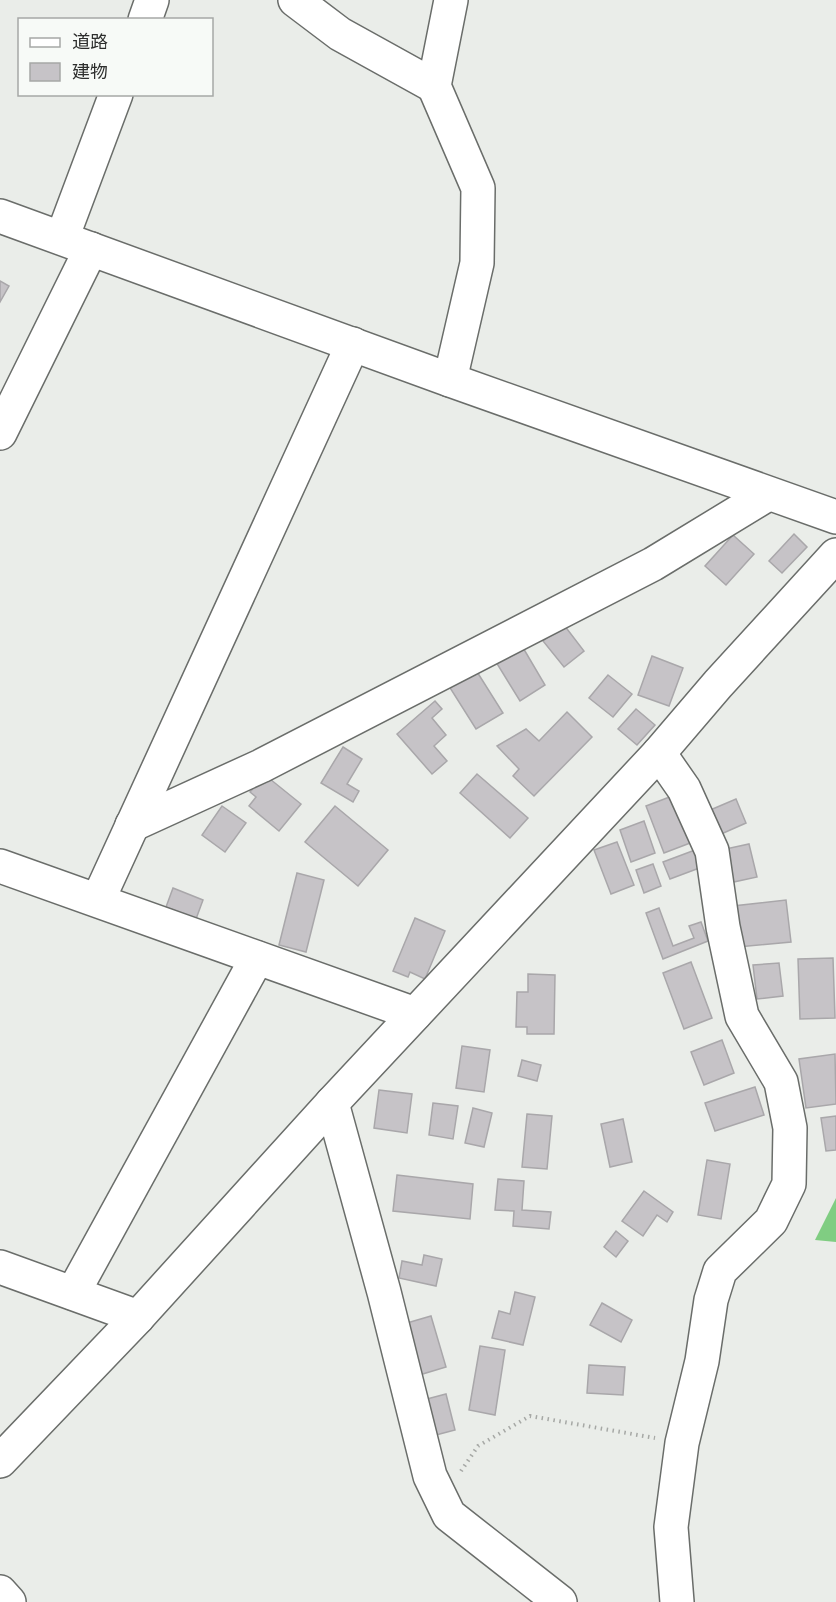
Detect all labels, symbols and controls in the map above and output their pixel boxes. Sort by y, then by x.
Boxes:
legend [18,18,213,96]
text: 道路 [72,31,108,53]
text: 建物 [72,61,108,83]

